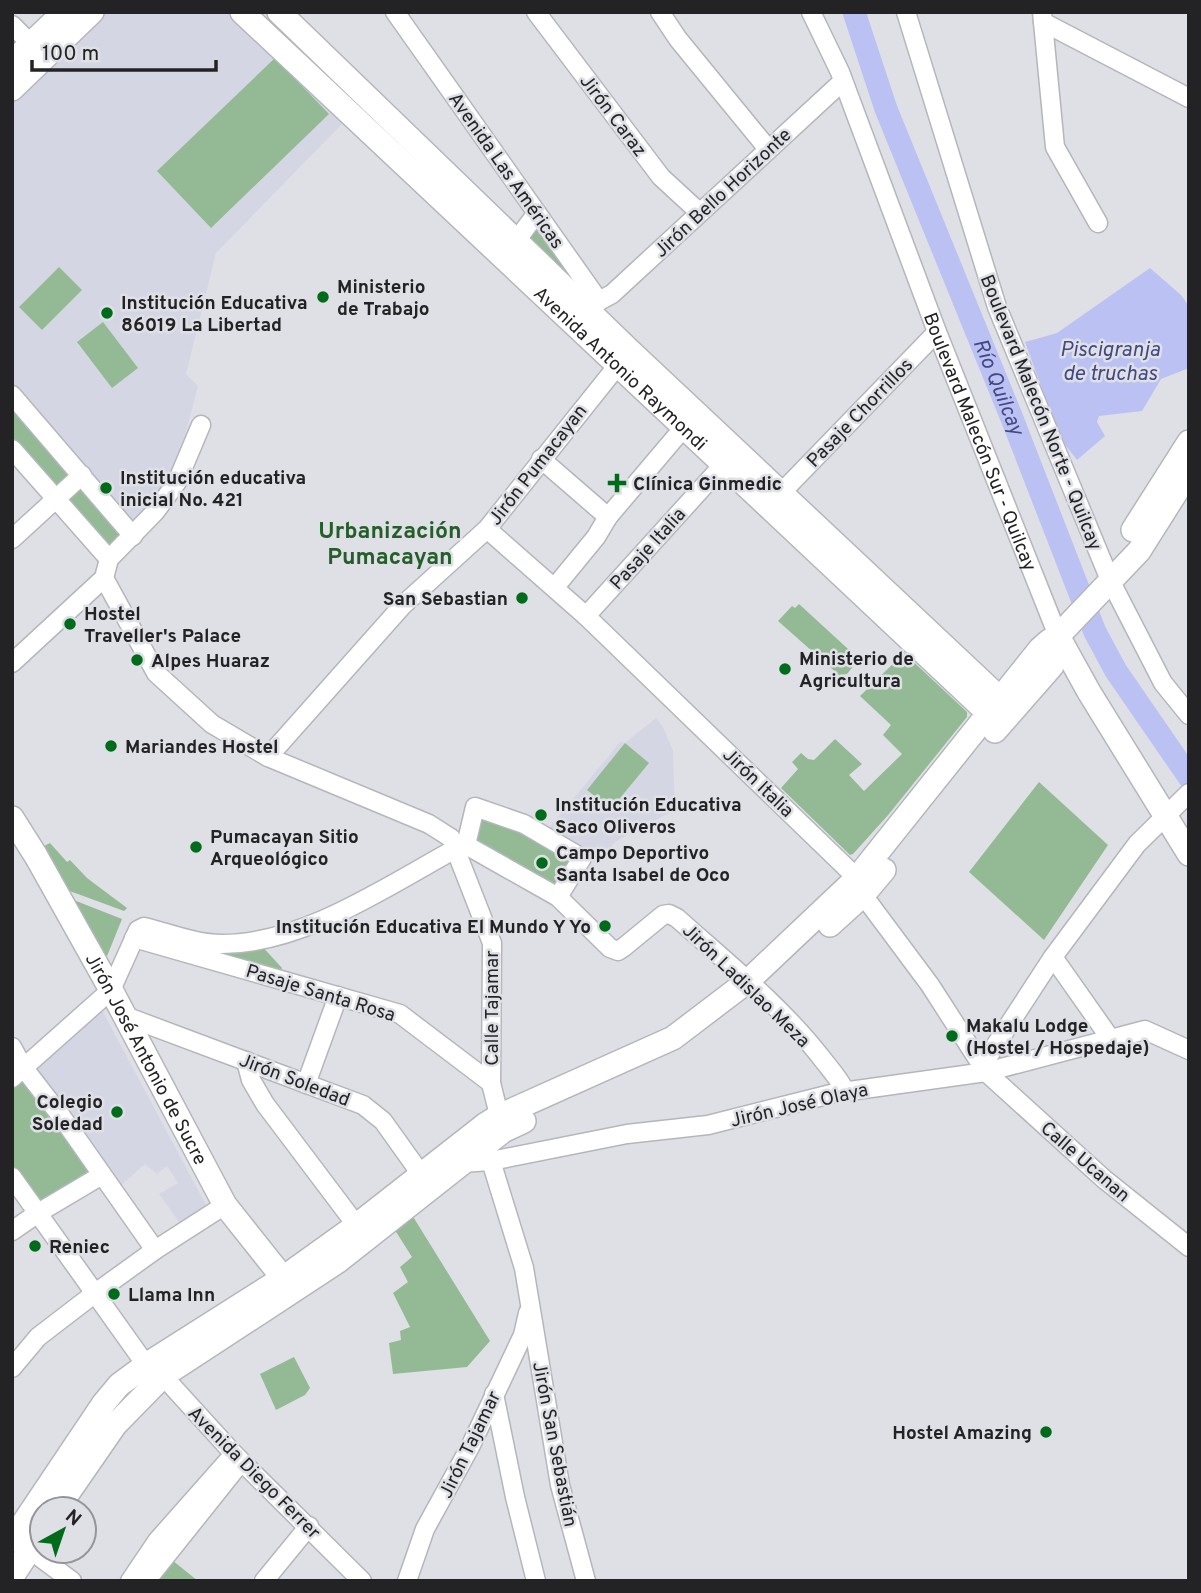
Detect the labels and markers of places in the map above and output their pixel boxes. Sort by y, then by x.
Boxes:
place label: Ministerio de Trabajo [337,276,430,322]
marker: Ministerio de Trabajo [315,289,331,305]
place label: Institución Educativa 86019 La Libertad [121,292,307,338]
marker: Institución Educativa 86019 La Libertad [99,305,115,321]
place label: Institución educativa inicial No. 421 [120,467,306,513]
marker: Clínica Ginmedic [607,473,627,493]
place label: Clínica Ginmedic [633,473,782,497]
marker: Institución educativa inicial No. 421 [98,480,114,496]
place label: San Sebastian [383,588,508,612]
marker: San Sebastian [514,590,530,606]
place label: Hostel Traveller's Palace [84,603,241,649]
marker: Hostel Traveller's Palace [62,616,78,632]
place label: Ministerio de Agricultura [799,648,914,694]
place label: Alpes Huaraz [151,650,270,674]
marker: Alpes Huaraz [129,652,145,668]
marker: Ministerio de Agricultura [777,661,793,677]
place label: Mariandes Hostel [125,736,279,760]
marker: Mariandes Hostel [103,738,119,754]
place label: Institución Educativa Saco Oliveros [555,794,741,840]
marker: Institución Educativa Saco Oliveros [533,807,549,823]
place label: Pumacayan Sitio Arqueológico [210,826,359,872]
marker: Pumacayan Sitio Arqueológico [188,839,204,855]
place label: Campo Deportivo Santa Isabel de Oco [556,842,730,888]
marker: Campo Deportivo Santa Isabel de Oco [534,855,550,871]
place label: Institución Educativa El Mundo Y Yo [276,916,591,940]
marker: Institución Educativa El Mundo Y Yo [597,918,613,934]
place label: Makalu Lodge (Hostel / Hospedaje) [966,1015,1150,1061]
marker: Makalu Lodge (Hostel / Hospedaje) [944,1028,960,1044]
place label: Colegio Soledad [32,1091,103,1137]
marker: Colegio Soledad [109,1104,125,1120]
place label: Reniec [49,1236,110,1260]
marker: Reniec [27,1238,43,1254]
place label: Llama Inn [128,1284,215,1308]
marker: Llama Inn [106,1286,122,1302]
place label: Hostel Amazing [892,1422,1032,1446]
marker: Hostel Amazing [1038,1424,1054,1440]

